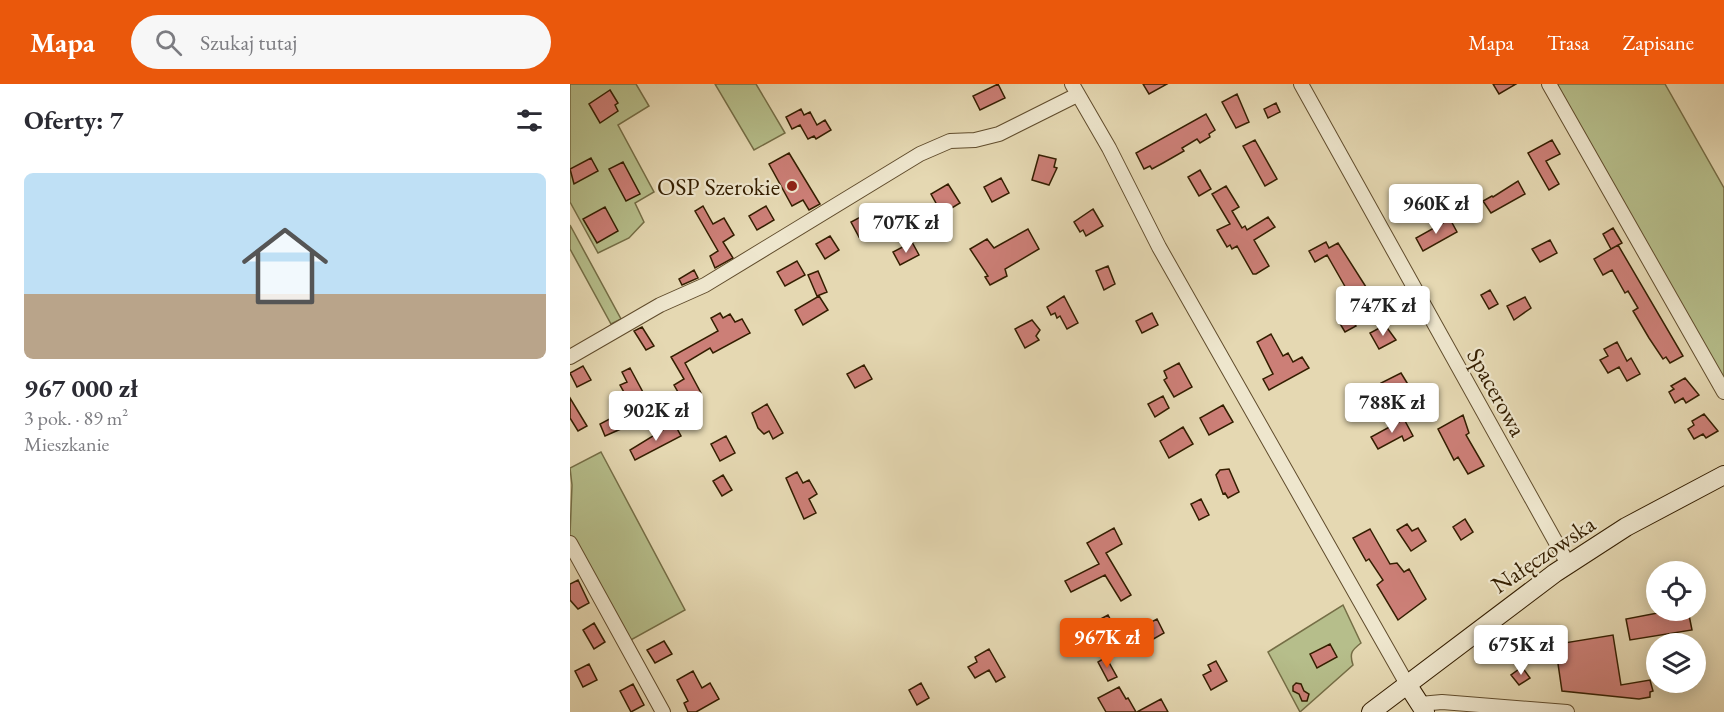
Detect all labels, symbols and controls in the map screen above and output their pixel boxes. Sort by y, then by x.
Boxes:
search box [131,15,551,69]
text: Mapa [30,24,95,60]
icon: search [152,26,185,59]
text: Szukaj tutaj [200,28,297,57]
text: Mapa [1468,29,1514,56]
text: Trasa [1547,29,1589,56]
text: Zapisane [1622,29,1694,56]
text: Oferty: 7 [24,103,124,137]
icon: filters [513,104,546,137]
place label: OSP Szerokie [657,171,780,202]
marker: OSP Szerokie [785,179,799,193]
pin: 960K zł [1381,184,1491,235]
text: 960K zł [1403,190,1469,216]
pin: 707K zł [851,203,961,254]
text: 707K zł [873,209,939,235]
icon: home [231,212,339,320]
pin: 747K zł [1328,286,1438,337]
text: 747K zł [1350,292,1416,318]
street label: Spacerowa [1460,342,1534,442]
text: 967 000 zł [24,371,138,405]
pin: 788K zł [1337,383,1447,434]
text: 788K zł [1359,389,1425,415]
pin: 902K zł [601,391,711,442]
text: 902K zł [623,397,689,423]
text: 3 pok. · 89 m² [24,405,128,431]
text: Mieszkanie [24,431,109,457]
street label: Nałęczowska [1485,508,1601,600]
map controls [1646,561,1706,693]
button: locate [1646,561,1706,621]
pin: 967K zł [1052,618,1162,669]
text: 967K zł [1074,624,1140,650]
pin: 675K zł [1466,625,1576,676]
text: 675K zł [1488,631,1554,657]
button: layers [1646,633,1706,693]

